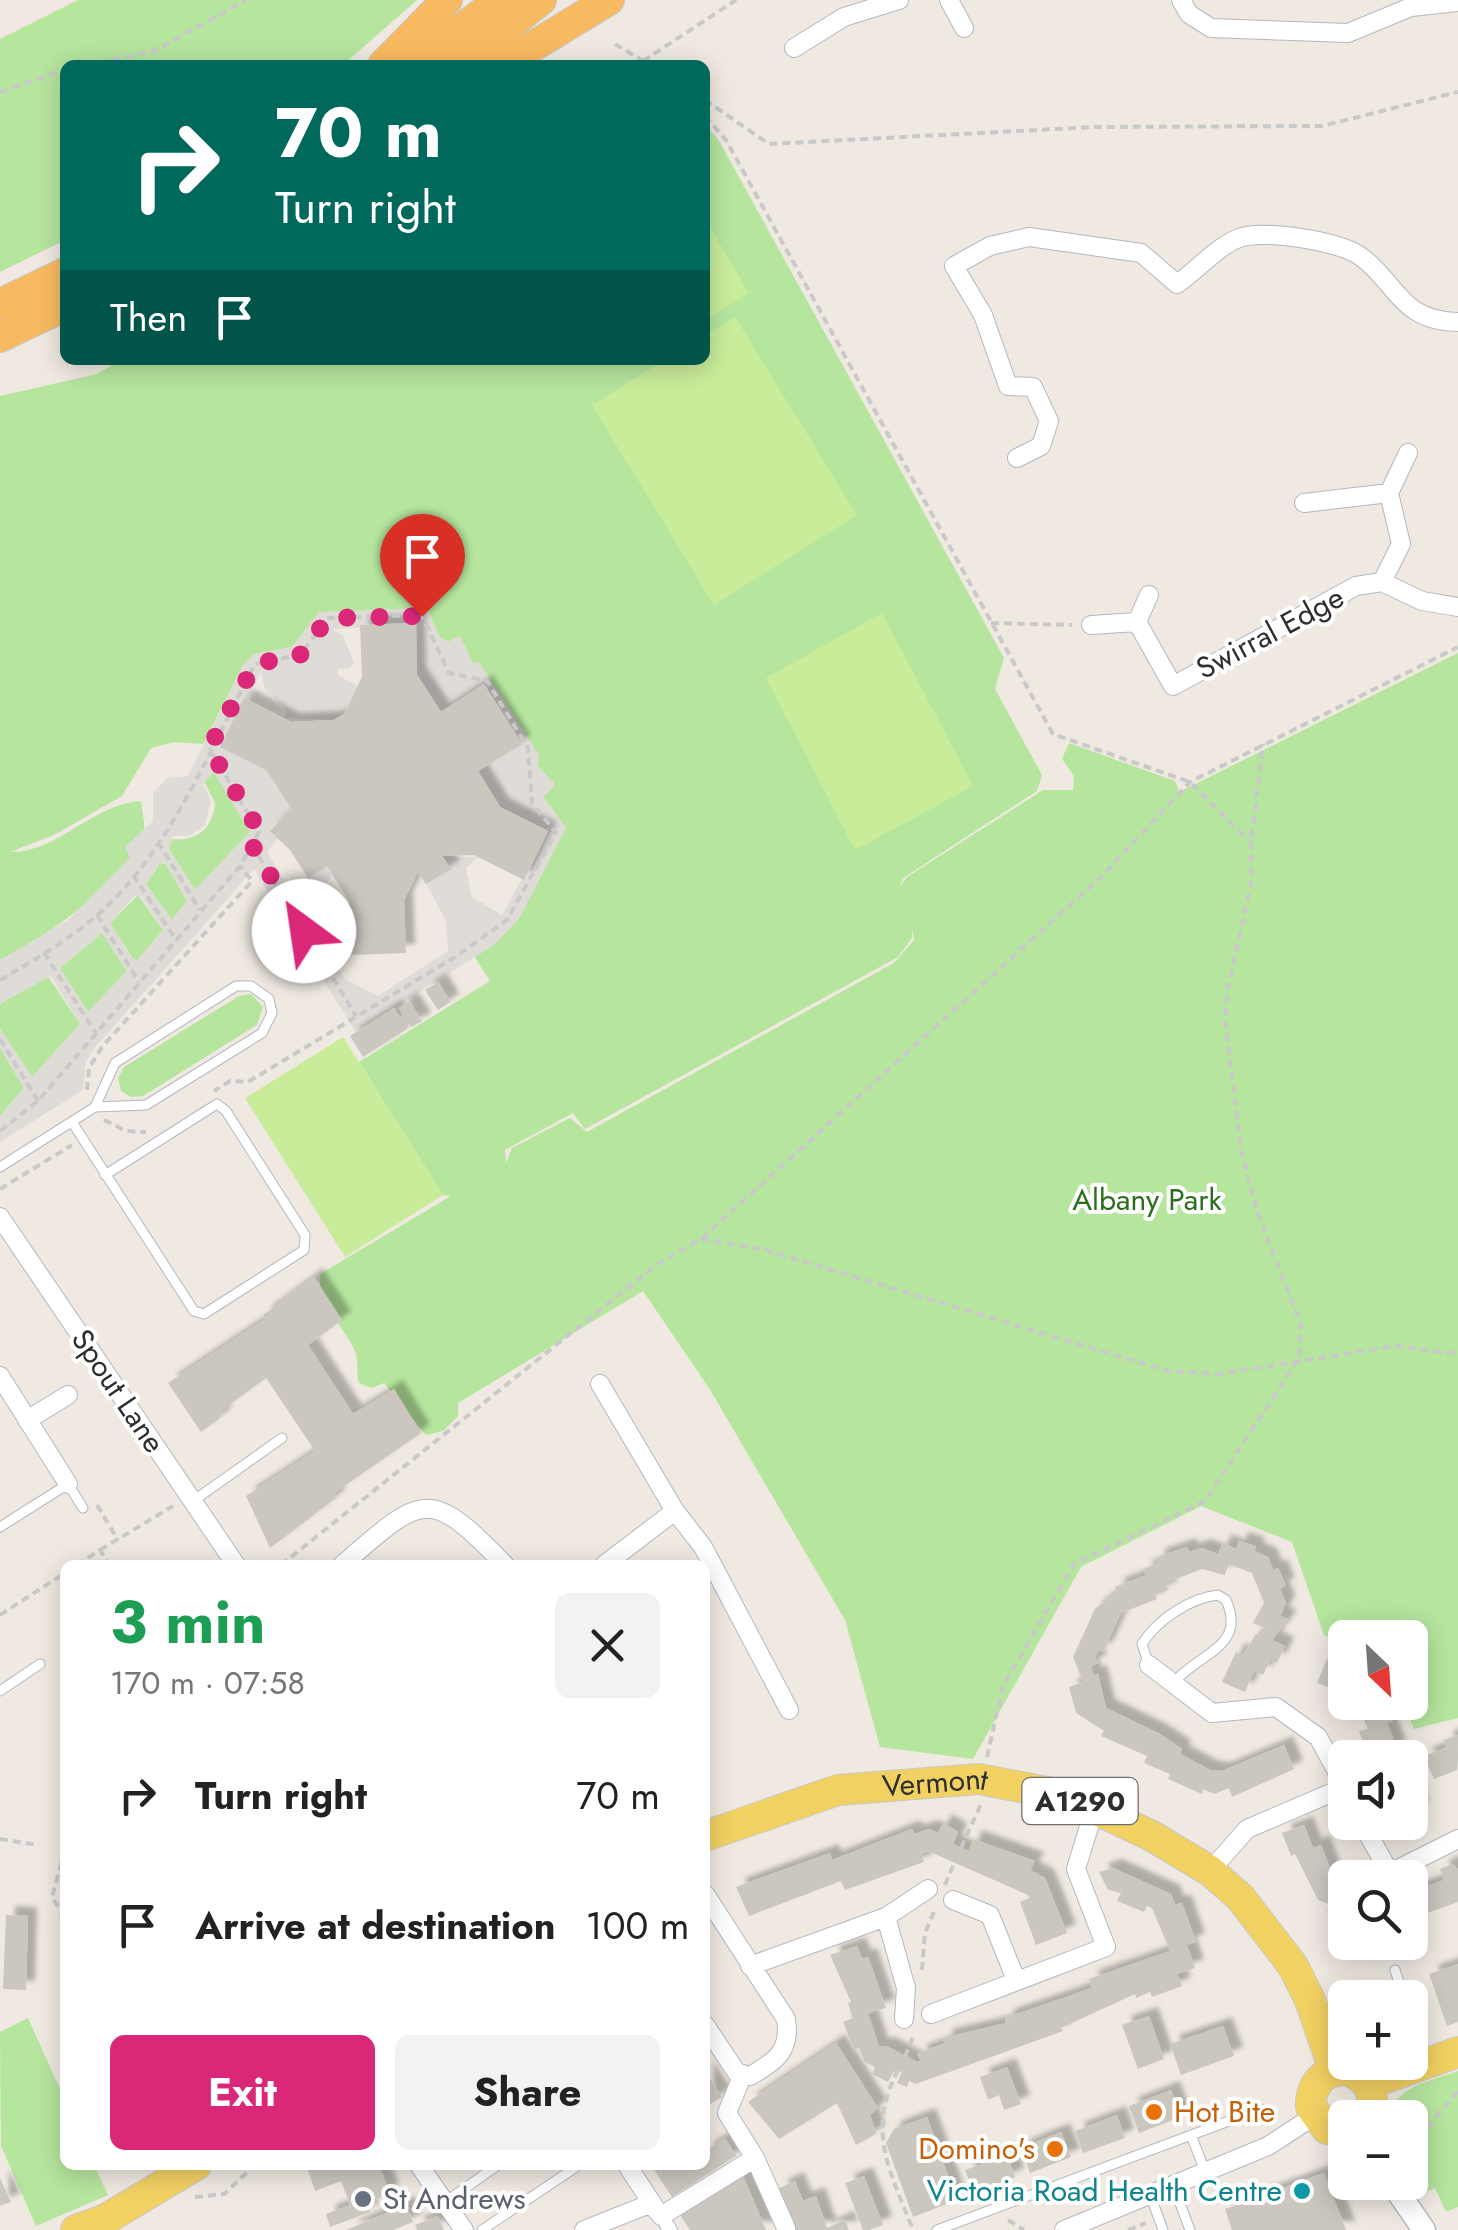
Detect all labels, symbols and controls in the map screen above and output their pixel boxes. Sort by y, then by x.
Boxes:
text: 70 m [275,82,442,183]
icon: right [110,100,240,230]
text: Turn right [275,175,456,240]
text: Then [110,290,187,345]
icon: arrive [207,290,262,345]
pin [380,514,465,617]
icon: arrive [395,529,450,584]
street label: Swirral Edge [1188,576,1351,689]
position arrow [252,879,356,983]
park label: Albany Park [1072,1178,1223,1221]
street label: Spout Lane [61,1320,176,1461]
text: 3 min [110,1579,266,1666]
button: close [555,1593,660,1698]
north arrow [1328,1620,1428,1720]
map controls [1328,1620,1428,2200]
text: 170 m · 07:58 [110,1660,305,1706]
button: sound [1328,1740,1428,1840]
street label: Vermont [880,1757,993,1807]
icon: right [110,1768,165,1823]
text: Turn right [195,1768,367,1823]
text: 70 m [576,1768,660,1823]
road number: A1290 [1022,1778,1138,1824]
button: search [1328,1860,1428,1960]
icon: arrive [110,1898,165,1953]
text: Arrive at destination [195,1898,556,1953]
text: 100 m [586,1898,689,1953]
button: + [1328,1980,1428,2080]
button: Exit [110,2035,375,2150]
button: Share [395,2035,660,2150]
place label: Hot Bite [1174,2090,1275,2133]
button: − [1328,2100,1428,2200]
marker: Hot Bite [1143,2101,1165,2123]
place label: Domino's [918,2127,1035,2170]
marker: Domino's [1044,2138,1066,2160]
place label: Victoria Road Health Centre [927,2169,1282,2212]
place label: St Andrews [383,2177,526,2220]
marker: Victoria Road Health Centre [1291,2180,1313,2202]
marker: St Andrews [352,2188,374,2210]

